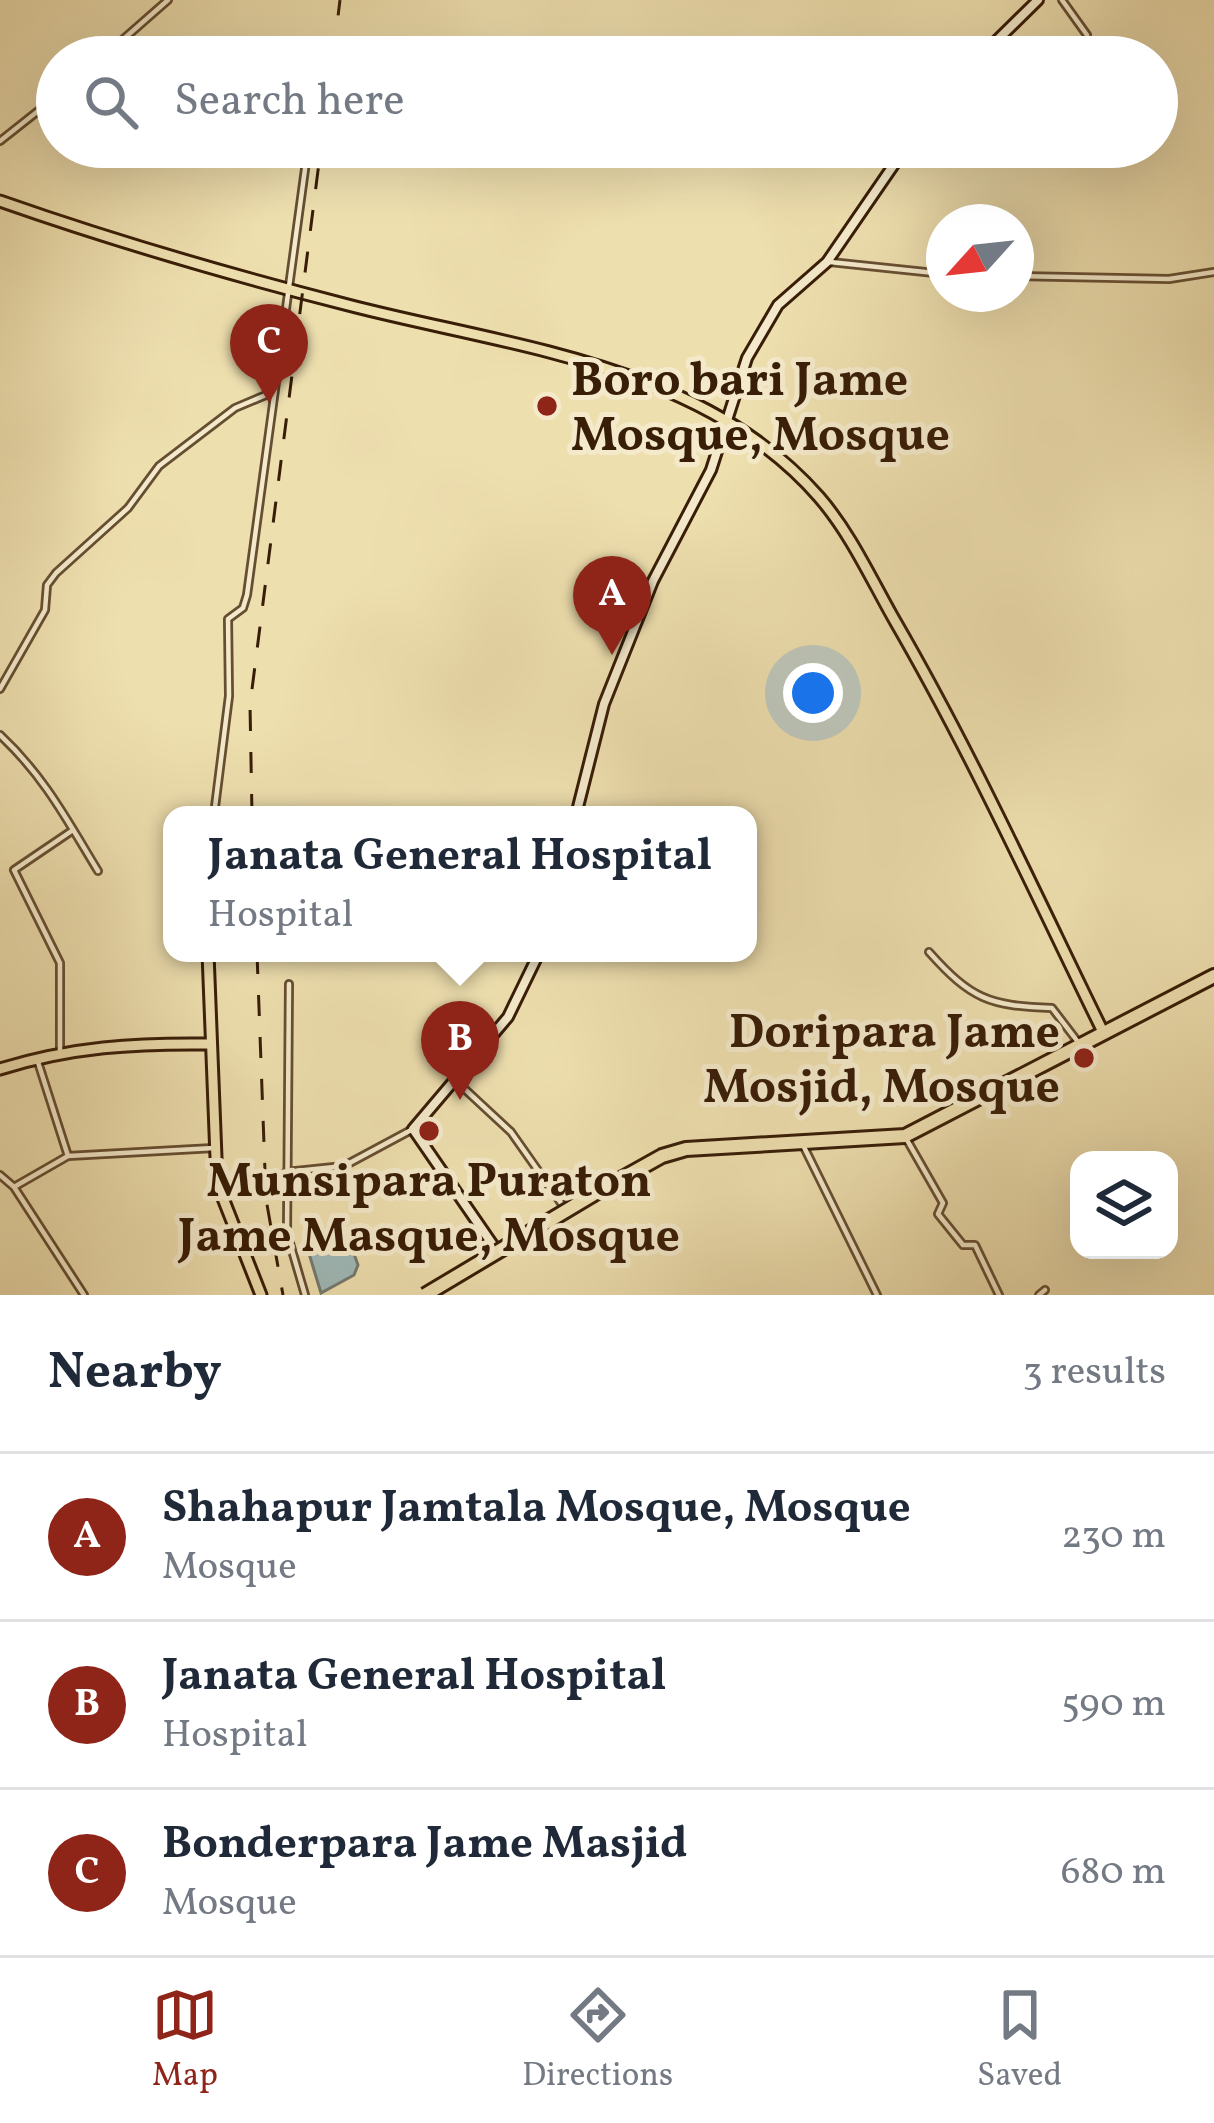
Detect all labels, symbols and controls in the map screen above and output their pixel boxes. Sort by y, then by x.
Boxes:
search box [36,36,1178,168]
icon: search [78,69,144,135]
text: Search here [174,71,405,134]
north arrow [926,204,1034,312]
pin: C [230,304,308,403]
place label: Boro bari Jame Mosque, Mosque [571,349,950,471]
marker: Boro bari Jame Mosque, Mosque [534,393,560,419]
pin: A [573,556,651,655]
your location [783,663,843,723]
popup [163,806,757,962]
text: Janata General Hospital [208,826,712,889]
text: Hospital [208,889,354,943]
pin: B [421,1001,499,1100]
place label: Doripara Jame Mosjid, Mosque [703,1001,1060,1123]
marker: Doripara Jame Mosjid, Mosque [1071,1045,1097,1071]
marker: Munsipara Puraton Jame Masque, Mosque [416,1118,442,1144]
place label: Munsipara Puraton Jame Masque, Mosque [177,1150,680,1272]
map controls [1070,1151,1178,1259]
button: layers [1070,1151,1178,1259]
text: Nearby [48,1338,222,1409]
text: 3 results [1023,1346,1166,1400]
text: Shahapur Jamtala Mosque, Mosque [162,1478,911,1541]
text: A [73,1510,101,1564]
text: 230 m [1061,1510,1166,1564]
text: Mosque [162,1541,297,1595]
text: Janata General Hospital [162,1646,666,1709]
text: B [74,1678,100,1732]
text: 590 m [1061,1678,1166,1732]
text: Hospital [162,1709,308,1763]
text: Bonderpara Jame Masjid [162,1814,687,1877]
text: C [74,1846,100,1900]
text: 680 m [1061,1846,1166,1900]
text: Mosque [162,1877,297,1931]
tab: Map [152,1982,218,2100]
tab: Directions [522,1982,673,2100]
tab: Saved [977,1982,1062,2100]

